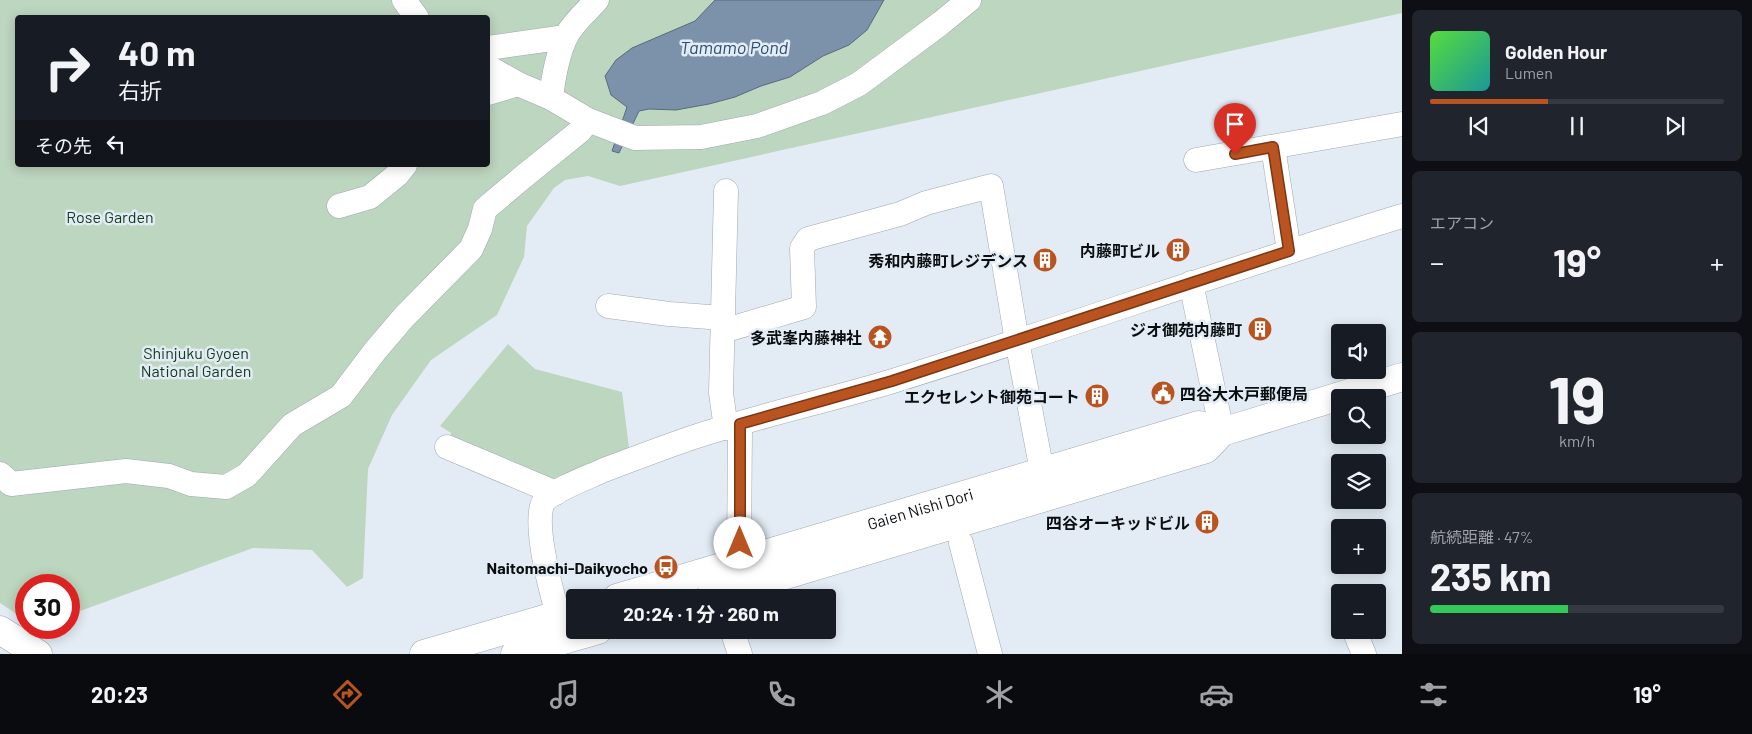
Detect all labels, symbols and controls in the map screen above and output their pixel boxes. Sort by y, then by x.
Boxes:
text: 40 m [118,31,195,73]
icon: right [35,35,100,100]
water label: Tamamo Pond [680,36,789,58]
text: Golden Hour [1505,40,1607,63]
text: Lumen [1505,63,1553,82]
text: 右折 [118,77,162,103]
pin [1214,103,1256,154]
icon: arrive [1221,110,1249,138]
icon: previous [1465,112,1493,140]
icon: pause [1563,112,1591,140]
icon: next [1661,112,1689,140]
icon: left [102,130,130,158]
text: その先 [35,134,92,157]
park label: Rose Garden [66,207,154,226]
text: エアコン [1430,213,1494,232]
building icon: 内藤町ビル [1165,237,1191,263]
text: 19° [1553,239,1601,285]
place label: 内藤町ビル [1080,241,1160,260]
text: − [1430,245,1444,279]
text: + [1710,245,1724,279]
building icon: 秀和内藤町レジデンス [1032,247,1058,273]
place label: 秀和内藤町レジデンス [868,251,1028,270]
building icon: ジオ御苑内藤町 [1247,316,1273,342]
place label: ジオ御苑内藤町 [1130,320,1242,339]
temple icon: 多武峯内藤神社 [867,324,893,350]
map controls [1331,324,1386,639]
button: sound [1331,324,1386,379]
place label: 多武峯内藤神社 [750,328,862,347]
park label: Shinjuku Gyoen National Garden [141,343,251,380]
text: 19 [1548,359,1606,437]
public building icon: 四谷大木戸郵便局 [1150,380,1176,406]
building icon: エクセレント御苑コート [1084,383,1110,409]
place label: 四谷大木戸郵便局 [1180,384,1308,403]
place label: エクセレント御苑コート [904,387,1080,406]
button: search [1331,389,1386,444]
text: km/h [1559,431,1595,450]
button: layers [1331,454,1386,509]
street label: Gaien Nishi Dori [865,483,975,533]
building icon: 四谷オーキッドビル [1194,509,1220,535]
place label: 四谷オーキッドビル [1046,513,1190,532]
position arrow [713,516,765,568]
button: + [1331,519,1386,574]
text: 航続距離 · 47% [1430,527,1533,546]
text: 235 km [1430,553,1551,599]
bus stop icon: Naitomachi-Daikyocho [653,554,679,580]
place label: Naitomachi-Daikyocho [487,558,648,577]
speed limit sign: 30 [15,574,80,639]
button: − [1331,584,1386,639]
text: 20:24 · 1 分 · 260 m [623,602,779,625]
icon: directions [330,677,365,712]
icon: music [547,677,582,712]
icon: phone [764,677,799,712]
icon: climate [982,677,1017,712]
icon: car [1199,677,1234,712]
icon: filters [1416,677,1451,712]
text: 20:23 [91,681,148,707]
text: 19° [1633,681,1661,707]

